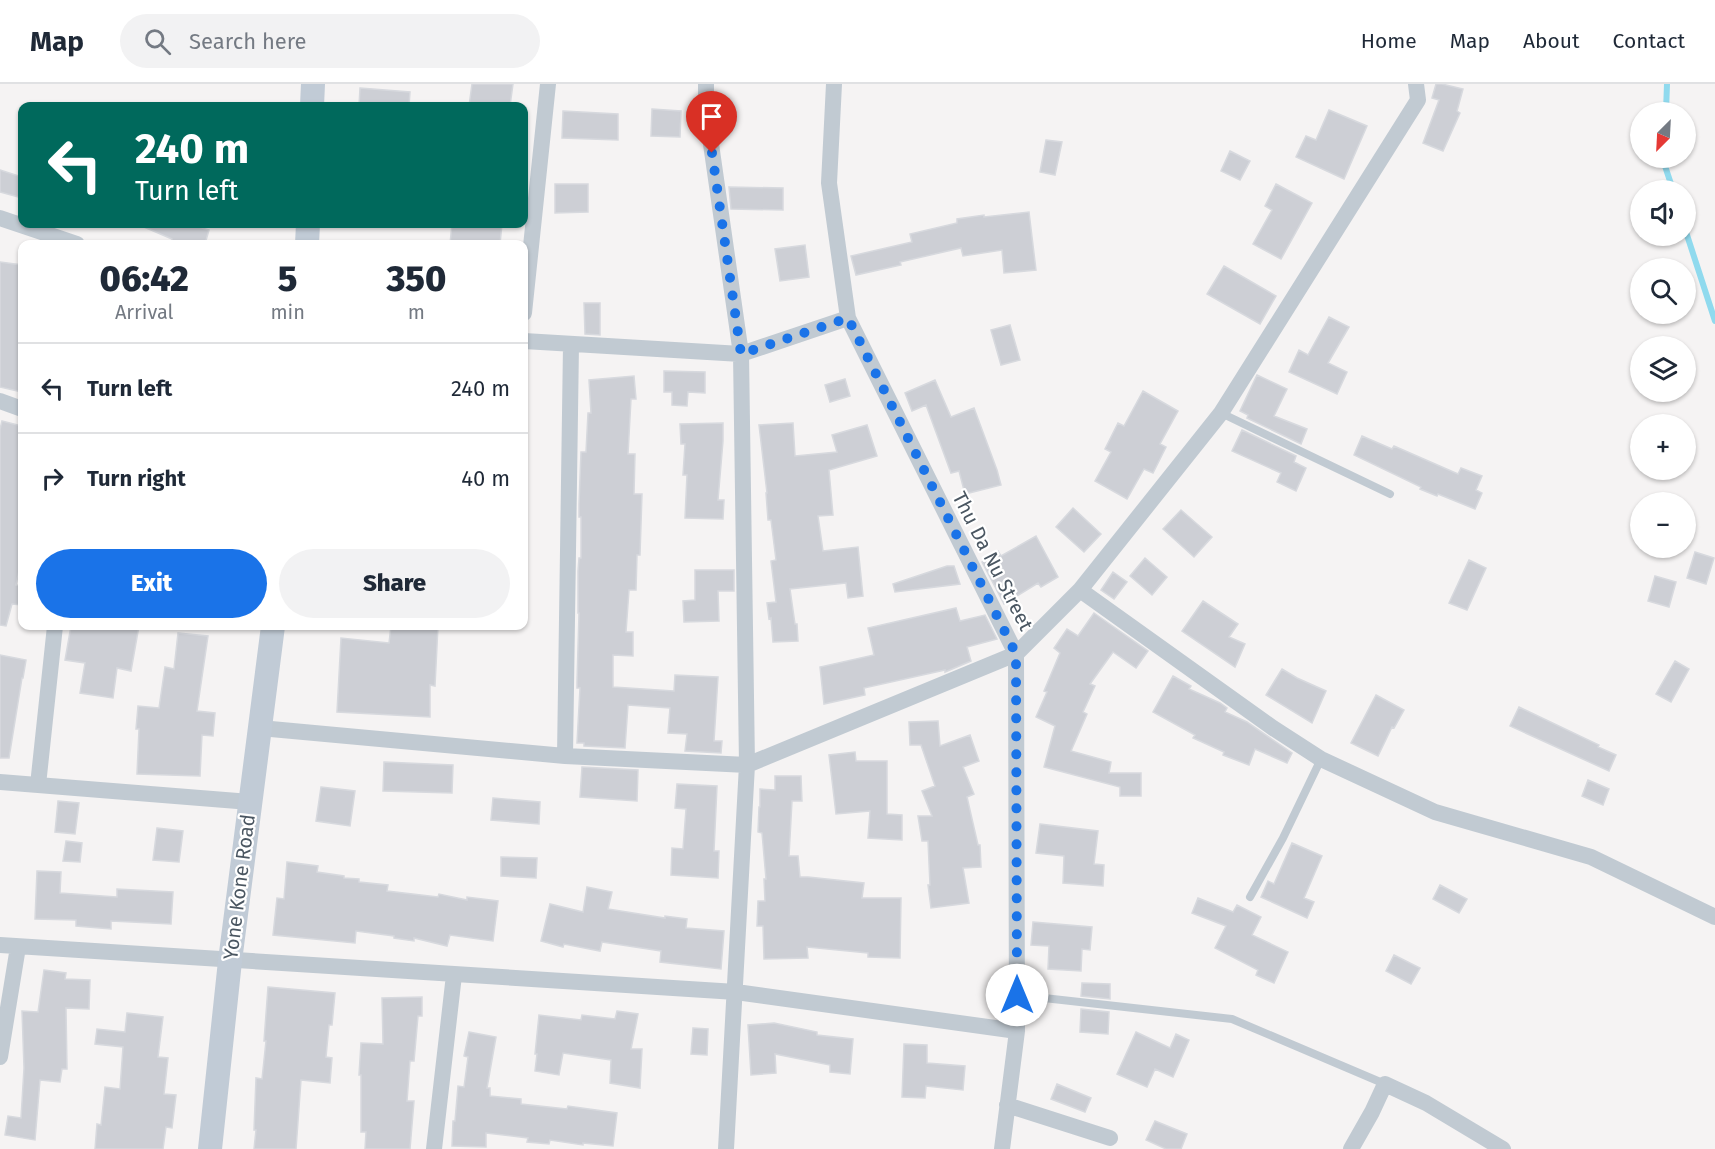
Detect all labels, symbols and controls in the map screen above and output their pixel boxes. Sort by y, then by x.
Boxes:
search box [120,14,540,68]
text: Map [30,25,84,58]
icon: search [141,25,174,58]
text: Search here [189,28,307,55]
text: Home [1361,28,1417,54]
text: Map [1450,28,1490,54]
text: About [1523,28,1580,54]
text: Contact [1613,28,1685,54]
pin [686,91,737,153]
icon: arrive [695,100,728,133]
north arrow [1630,102,1696,168]
map controls [1630,102,1696,558]
text: 240 m [135,124,249,174]
icon: left [36,126,114,204]
text: Turn left [135,175,238,207]
button: sound [1630,180,1696,246]
text: 06:42 [100,257,189,301]
text: 5 [278,257,297,301]
text: 350 [386,257,446,301]
button: search [1630,258,1696,324]
text: Arrival [115,300,173,324]
text: min [270,300,305,324]
text: m [408,300,425,324]
button: layers [1630,336,1696,402]
icon: left [36,372,69,405]
text: Turn left [87,375,172,402]
text: 240 m [451,375,510,402]
button: + [1630,414,1696,480]
icon: right [36,462,69,495]
text: Turn right [87,465,186,492]
text: 40 m [461,465,510,492]
street label: Thu Da Nu Street [948,488,1039,635]
button: − [1630,492,1696,558]
button: Exit [36,549,267,618]
button: Share [279,549,510,618]
street label: Yone Kone Road [218,813,260,961]
position arrow [985,963,1049,1027]

